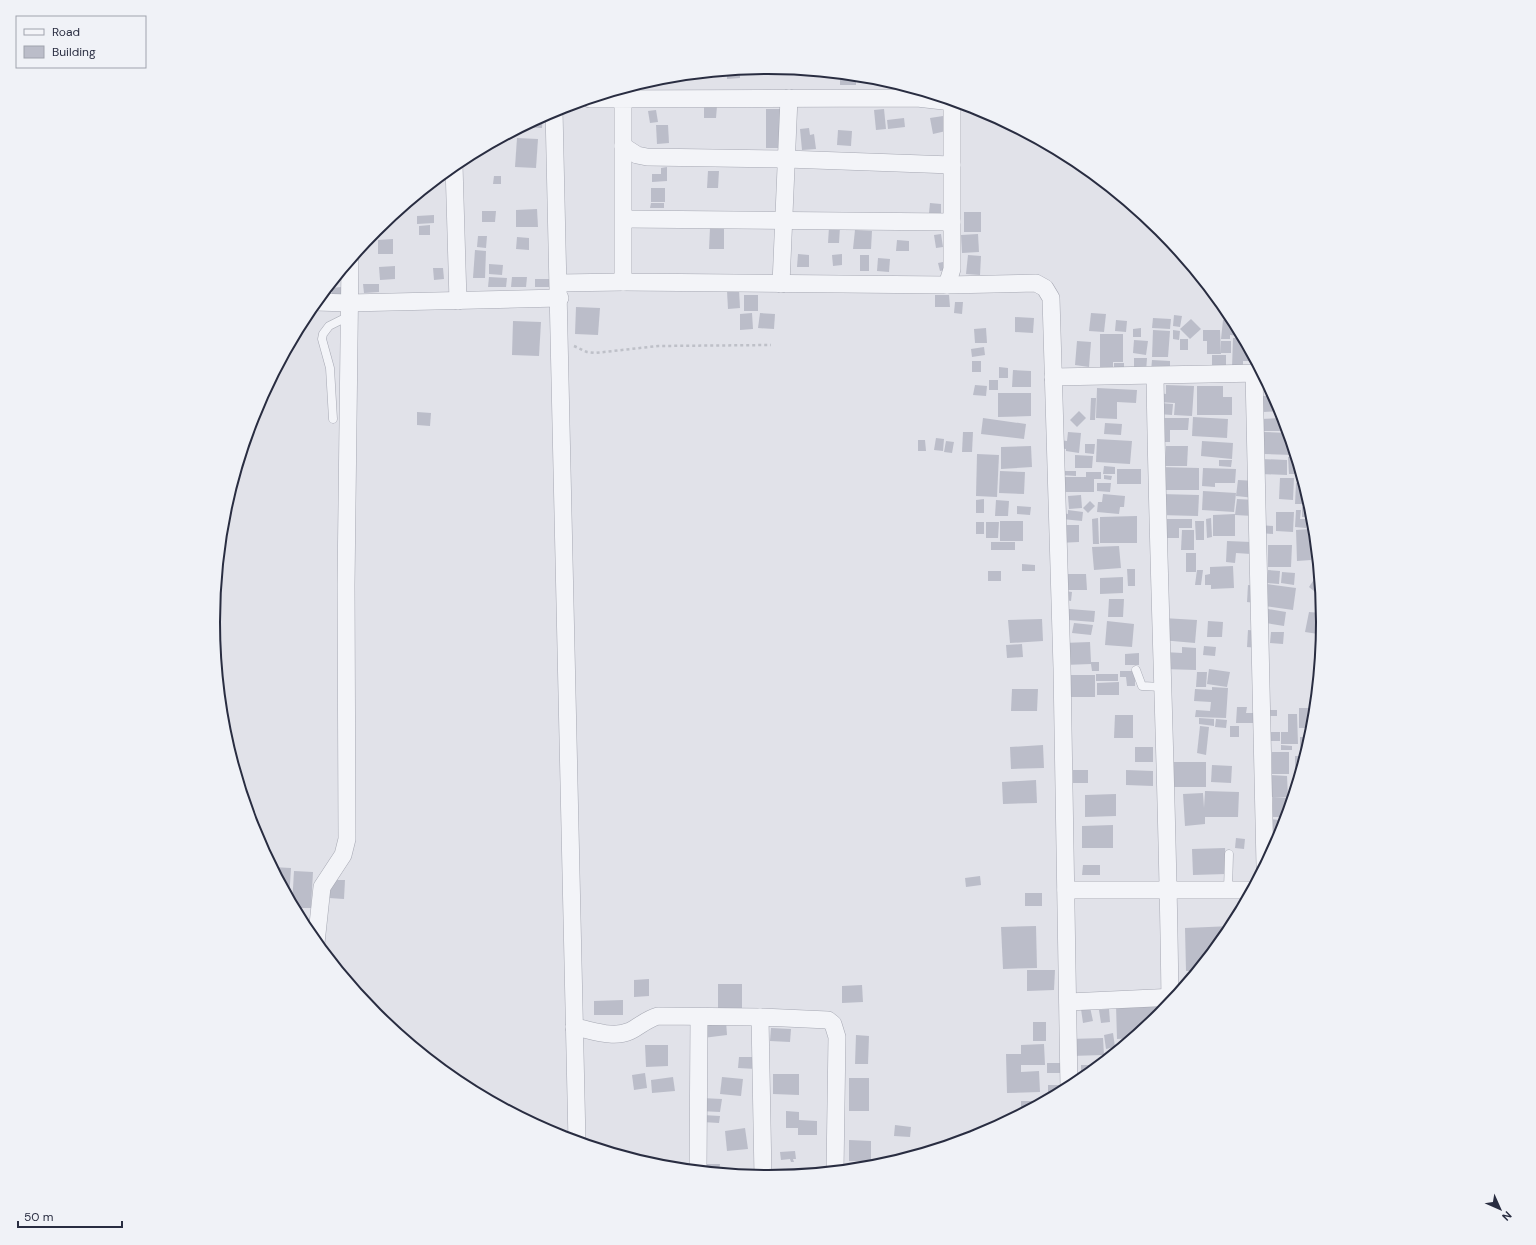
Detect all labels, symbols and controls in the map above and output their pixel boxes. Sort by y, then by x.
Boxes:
legend [16,16,146,68]
text: Road [52,24,80,40]
text: Building [52,44,96,60]
north arrow [1480,1189,1520,1229]
scale bar [18,1203,122,1229]
text: N [1499,1208,1515,1224]
text: 50 m [24,1209,53,1225]

